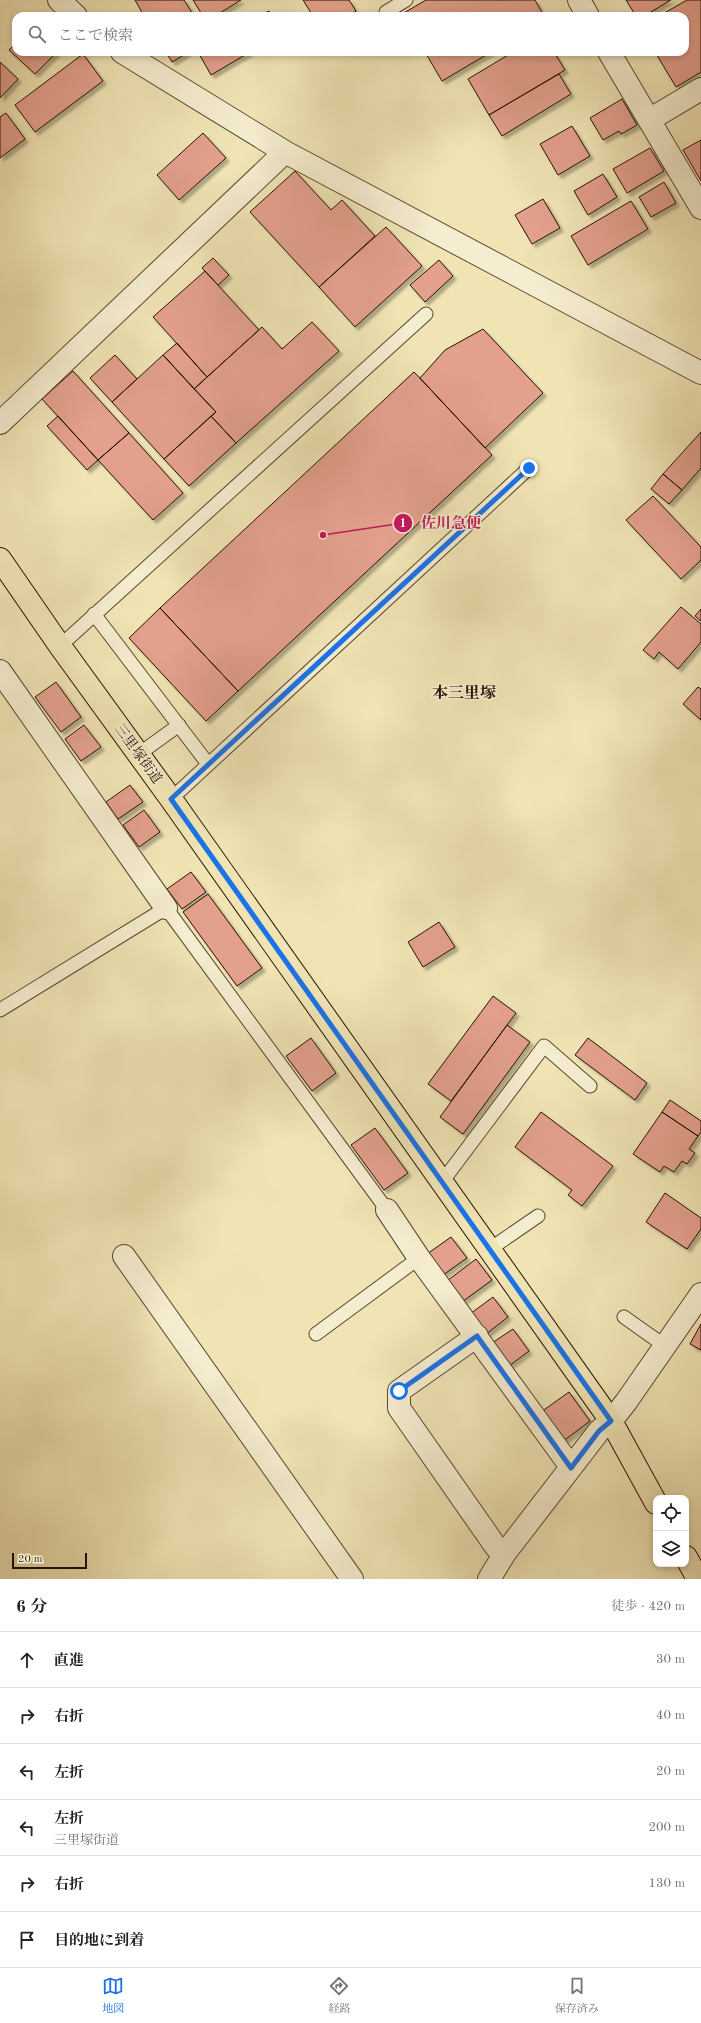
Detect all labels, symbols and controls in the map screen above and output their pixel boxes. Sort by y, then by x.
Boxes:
search box [12,12,689,56]
icon: search [26,23,48,45]
text: ここで検索 [58,29,133,44]
route end [520,459,538,477]
callout: 佐川急便 [393,509,489,536]
text: 佐川急便 [421,515,481,532]
text: 1 [400,518,406,530]
district label: 本三里塚 [432,684,496,702]
street label: 三里塚街道 [112,721,165,786]
route start [390,1382,408,1400]
map controls [653,1495,689,1567]
button: locate [653,1495,689,1531]
button: layers [653,1531,689,1567]
scale bar [12,1551,87,1570]
text: 20 m [18,1554,43,1565]
text: 6 分 [16,1599,48,1616]
text: 徒歩 · 420 m [611,1600,685,1613]
icon: ahead [16,1649,38,1671]
text: 30 m [656,1653,685,1666]
text: 直進 [54,1654,84,1669]
icon: right [16,1705,38,1727]
text: 40 m [656,1709,685,1722]
text: 右折 [54,1710,84,1725]
icon: left [16,1761,38,1783]
text: 20 m [656,1765,685,1778]
text: 左折 [54,1766,84,1781]
text: 左折 [54,1812,84,1827]
icon: left [16,1817,38,1839]
text: 200 m [648,1821,685,1834]
text: 三里塚街道 [54,1834,119,1847]
icon: right [16,1873,38,1895]
text: 130 m [648,1877,685,1890]
text: 右折 [54,1878,84,1893]
icon: arrive [16,1929,38,1951]
text: 目的地に到着 [54,1934,144,1949]
tab: 地図 [102,1975,124,2017]
tab: 経路 [328,1975,350,2017]
tab: 保存済み [555,1975,599,2017]

